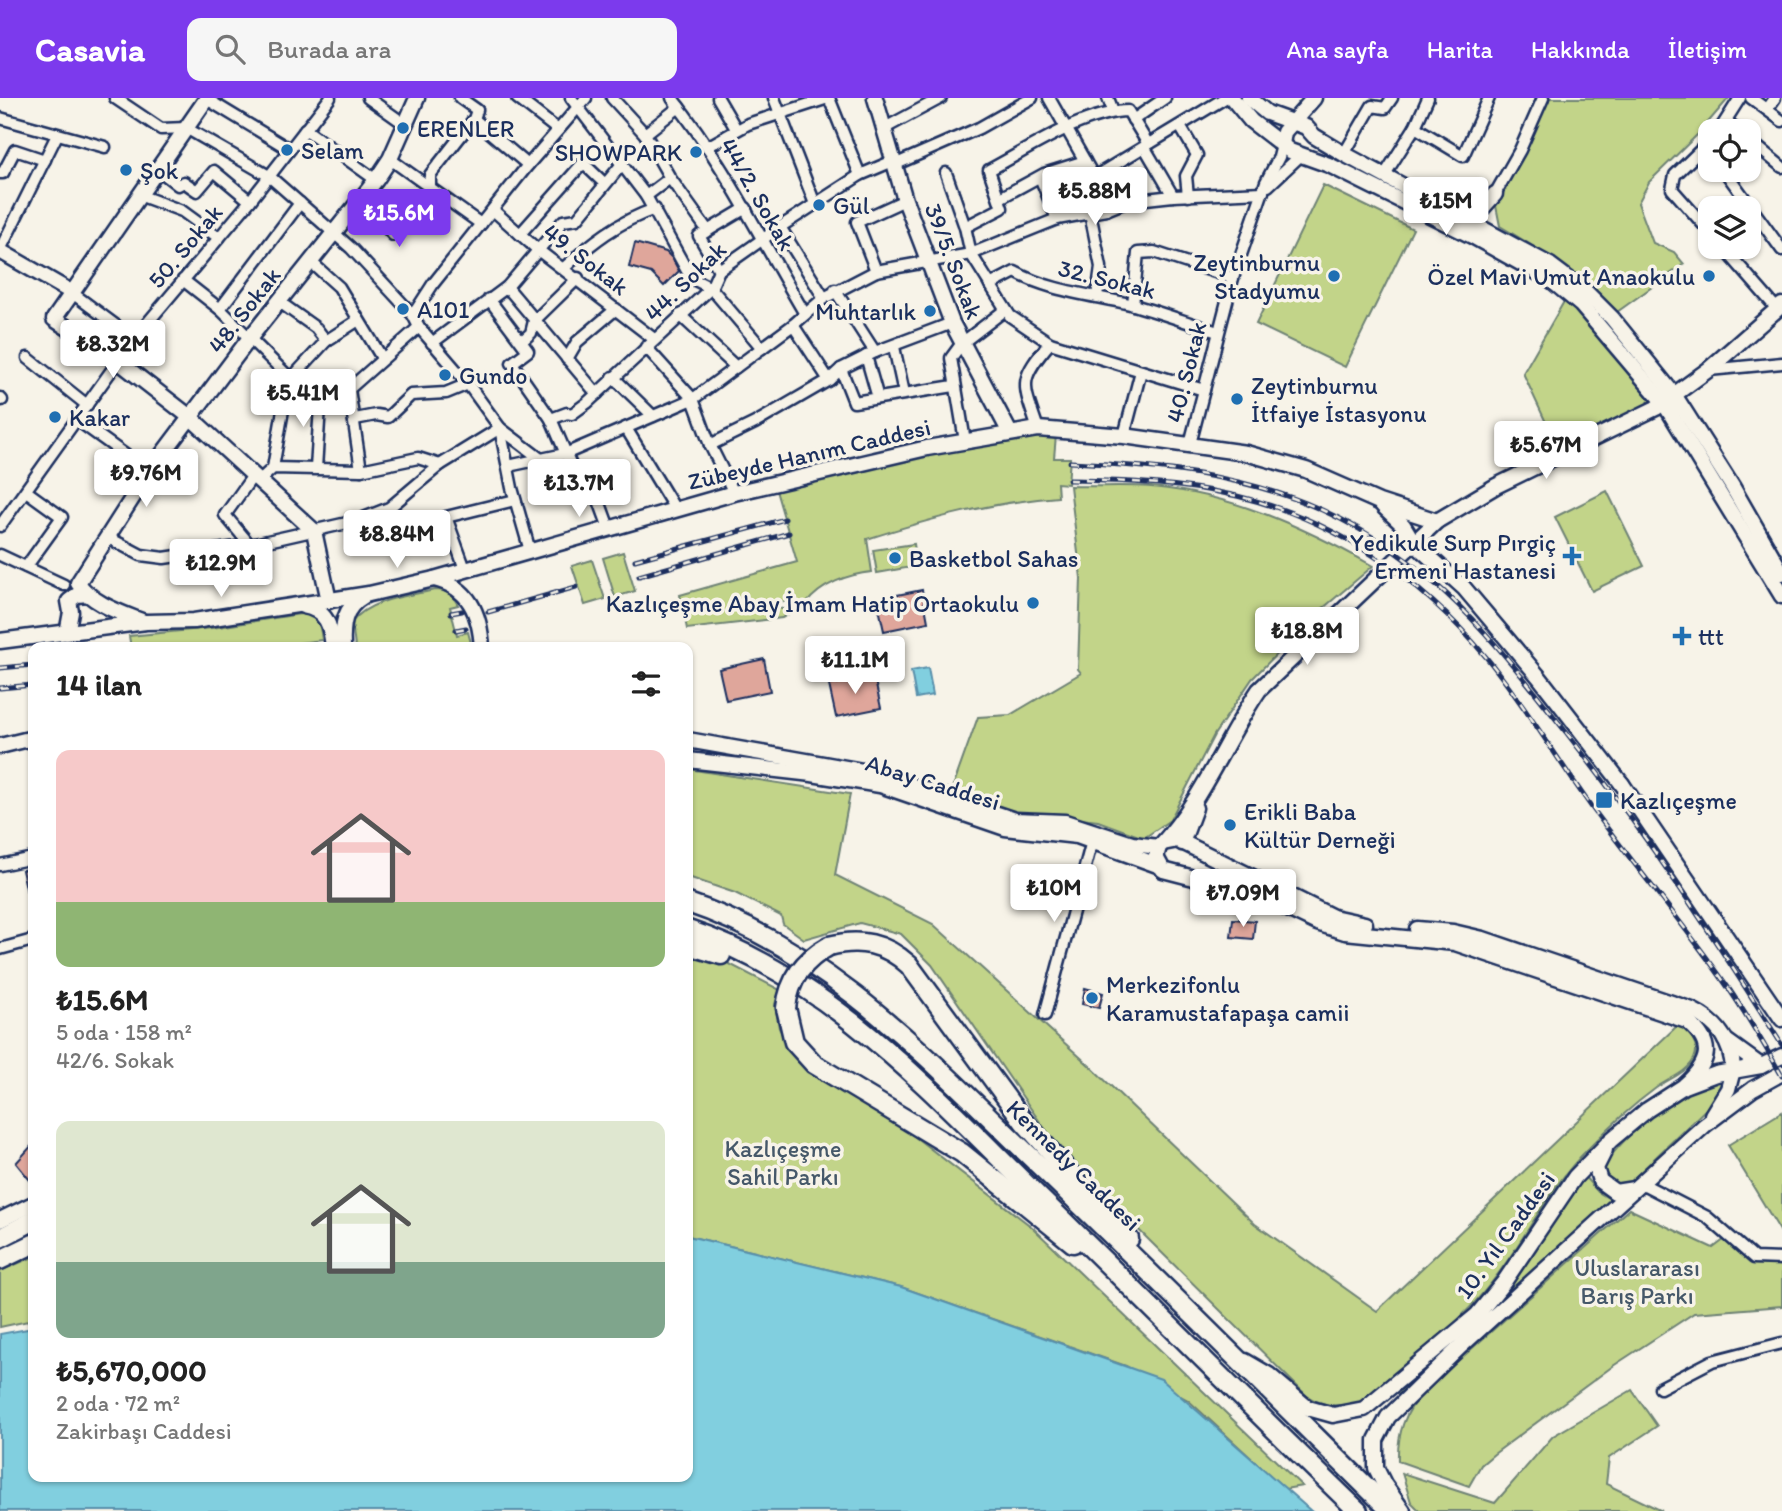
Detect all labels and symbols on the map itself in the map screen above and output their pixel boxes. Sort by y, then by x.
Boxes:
place label: ERENLER [417,114,514,143]
marker: ERENLER [395,120,411,136]
street label: 44/2. Sokak [714,133,802,255]
place label: Selam [301,136,364,165]
place label: SHOWPARK [555,138,683,167]
marker: Selam [279,142,295,158]
marker: SHOWPARK [688,144,704,160]
place label: Şok [140,156,179,185]
marker: Şok [118,162,134,178]
pin: ₺5.88M [1038,167,1152,227]
pin: ₺15M [1405,178,1487,237]
pin: ₺15.6M [342,190,456,249]
place label: Gül [833,191,870,220]
marker: Gül [811,197,827,213]
street label: 50. Sokak [141,198,229,294]
street label: 39/5. Sokak [919,199,989,323]
street label: 49. Sokak [537,217,635,301]
street label: 44. Sokak [638,235,732,327]
place label: Zeytinburnu Stadyumu [1193,248,1320,305]
street label: 32. Sokak [1055,253,1159,305]
street label: 48. Sokak [201,261,287,359]
place label: Özel Mavi Umut Anaokulu [1427,262,1695,291]
marker: Zeytinburnu Stadyumu [1326,268,1342,284]
marker: Özel Mavi Umut Anaokulu [1701,268,1717,284]
place label: A101 [417,295,469,324]
place label: Muhtarlık [815,297,917,326]
marker: A101 [395,301,411,317]
marker: Muhtarlık [922,303,938,319]
street label: 40. Sokak [1160,319,1212,425]
pin: ₺8.32M [56,320,170,380]
place label: Gundo [459,361,527,390]
marker: Gundo [437,367,453,383]
pin: ₺5.41M [246,370,360,429]
place label: Zeytinburnu İtfaiye İstasyonu [1251,371,1427,428]
marker: Zeytinburnu İtfaiye İstasyonu [1229,391,1245,407]
place label: Kakar [69,403,130,432]
marker: Kakar [47,409,63,425]
street label: Zübeyde Hanım Caddesi [685,412,933,496]
pin: ₺5.67M [1489,422,1603,481]
pin: ₺9.76M [89,450,203,509]
pin: ₺13.7M [522,460,636,519]
pin: ₺8.84M [340,510,454,570]
place label: Yedikule Surp Pırgiç Ermeni Hastanesi [1350,528,1556,585]
pin: ₺12.9M [164,540,278,599]
place label: Basketbol Sahas [909,544,1078,573]
marker: Yedikule Surp Pırgiç Ermeni Hastanesi [1562,546,1582,566]
marker: Basketbol Sahas [887,550,903,566]
place label: Kazlıçeşme Abay İmam Hatip Ortaokulu [606,589,1019,618]
marker: Kazlıçeşme Abay İmam Hatip Ortaokulu [1025,595,1041,611]
pin: ₺18.8M [1250,608,1364,667]
place label: ttt [1698,622,1724,651]
marker: ttt [1672,626,1692,646]
pin: ₺11.1M [798,636,912,696]
street label: Abay Caddesi [862,748,1004,816]
place label: Kazlıçeşme [1620,786,1737,815]
marker: Kazlıçeşme [1594,790,1614,810]
place label: Erikli Baba Kültür Derneği [1244,797,1396,854]
marker: Erikli Baba Kültür Derneği [1222,817,1238,833]
pin: ₺10M [1013,864,1095,924]
pin: ₺7.09M [1186,870,1300,929]
place label: Merkezifonlu Karamustafapaşa camii [1106,970,1349,1027]
marker: Merkezifonlu Karamustafapaşa camii [1084,990,1100,1006]
street label: Kennedy Caddesi [1001,1093,1147,1237]
park label: Kazlıçeşme Sahil Parkı [725,1134,841,1191]
street label: 10. Yıl Caddesi [1449,1166,1561,1304]
park label: Uluslararası Barış Parkı [1574,1253,1700,1310]

